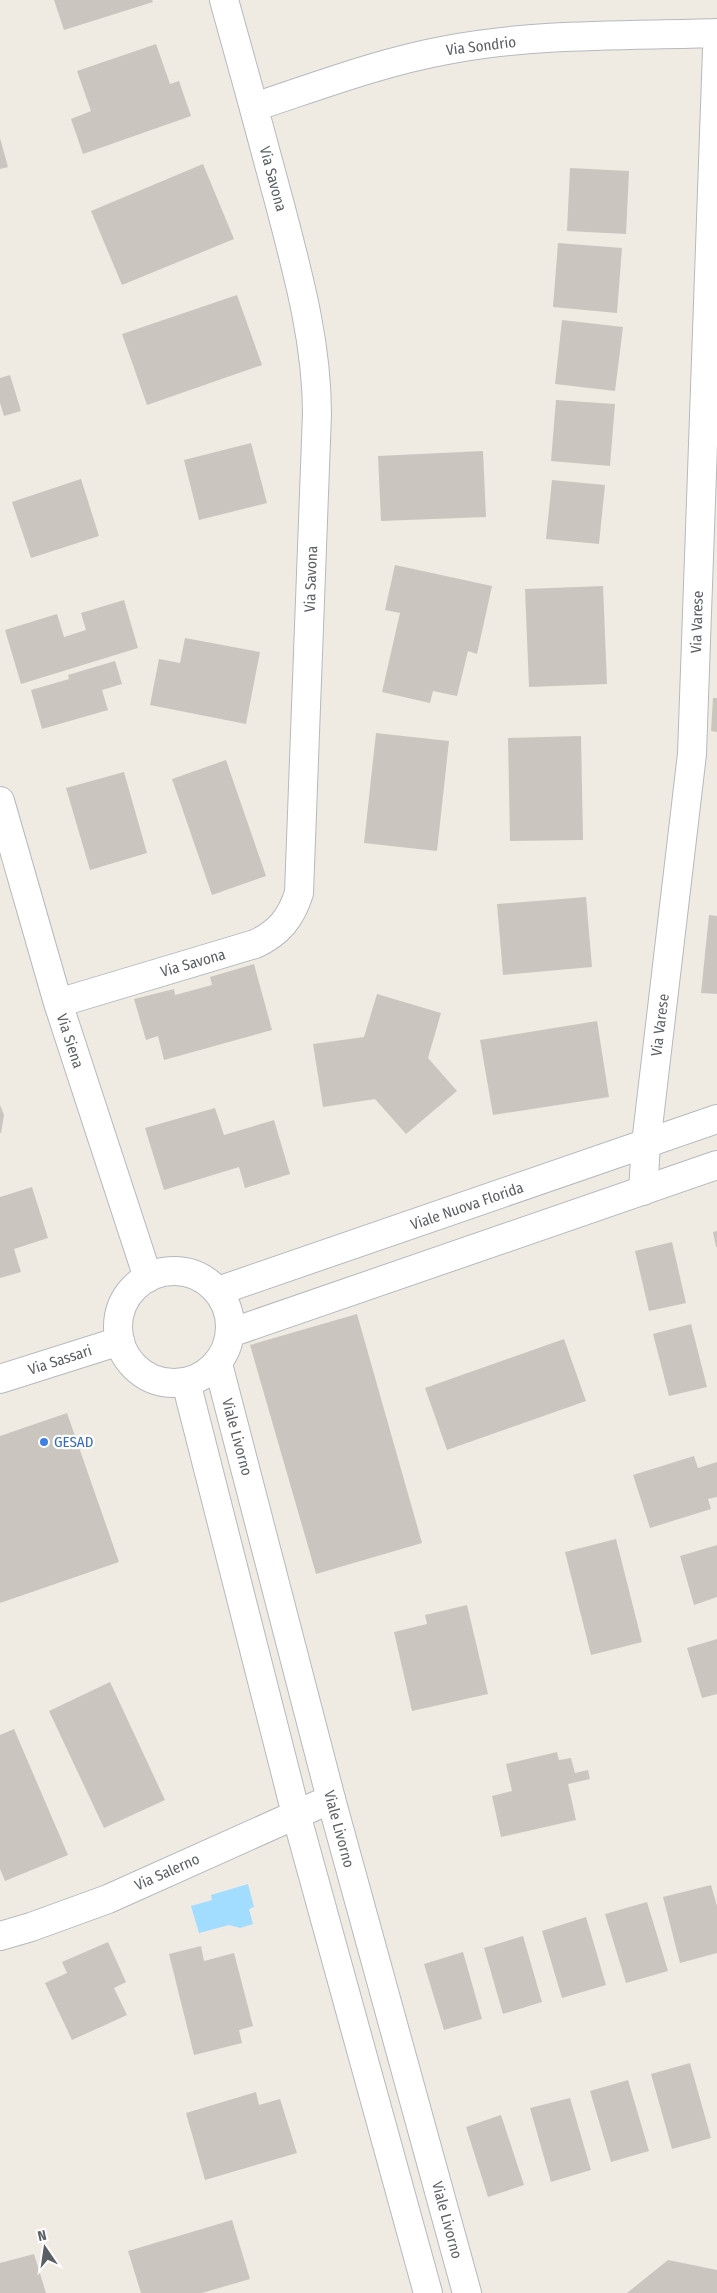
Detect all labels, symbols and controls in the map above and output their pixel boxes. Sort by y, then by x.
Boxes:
street label: Via Sondrio [445,33,517,59]
street label: Via Savona [256,144,290,214]
street label: Via Savona [301,545,321,613]
street label: Via Varese [687,590,707,654]
street label: Via Savona [158,945,228,981]
street label: Via Varese [647,993,673,1057]
street label: Via Siena [53,1012,87,1070]
street label: Viale Nuova Florida [408,1178,526,1234]
street label: Via Sassari [26,1341,94,1379]
street label: Viale Livorno [218,1396,256,1478]
place label: GESAD [54,1433,93,1451]
marker: GESAD [38,1436,50,1448]
street label: Viale Livorno [320,1788,358,1870]
street label: Via Salerno [132,1850,202,1894]
street label: Viale Livorno [428,2179,466,2261]
north arrow [20,2223,70,2273]
text: N [36,2227,48,2245]

